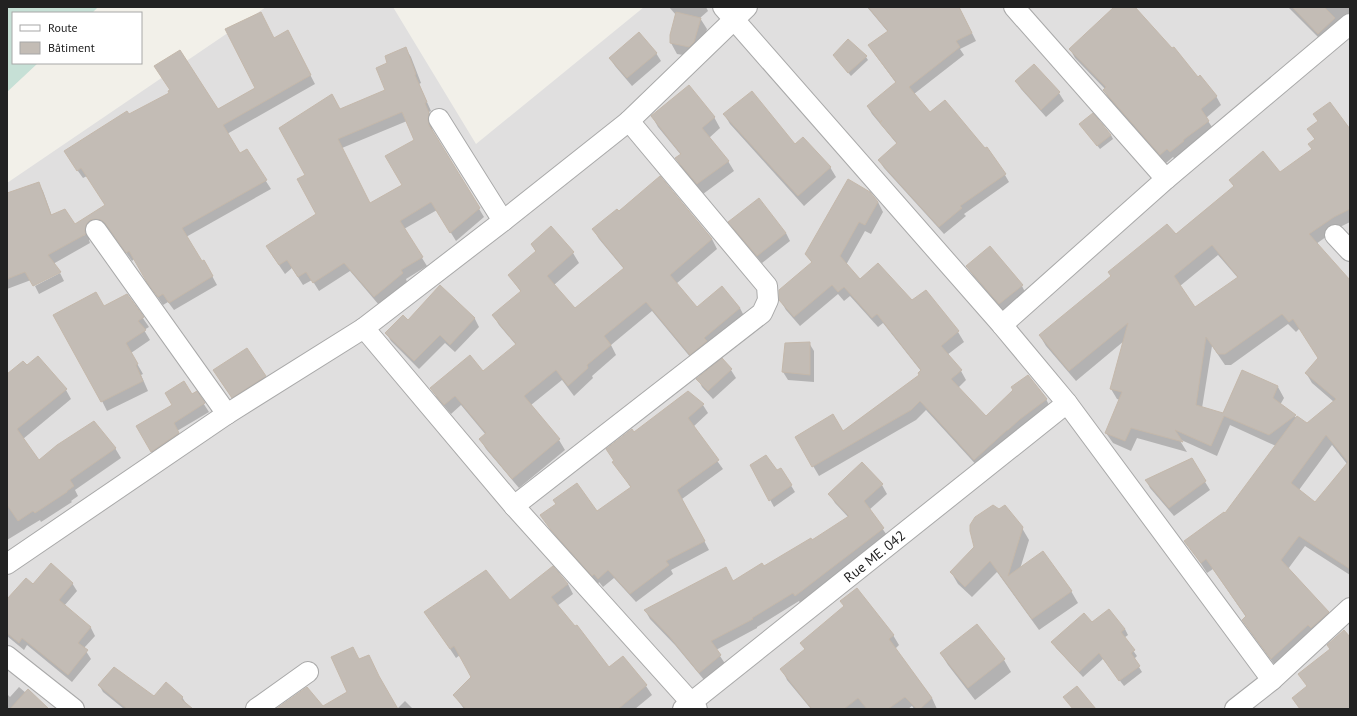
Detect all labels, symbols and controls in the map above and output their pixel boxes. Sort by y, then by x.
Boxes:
legend [12,12,142,64]
text: Route [48,20,78,35]
text: Bâtiment [48,40,95,55]
street label: Rue ME. 042 [840,526,909,586]

